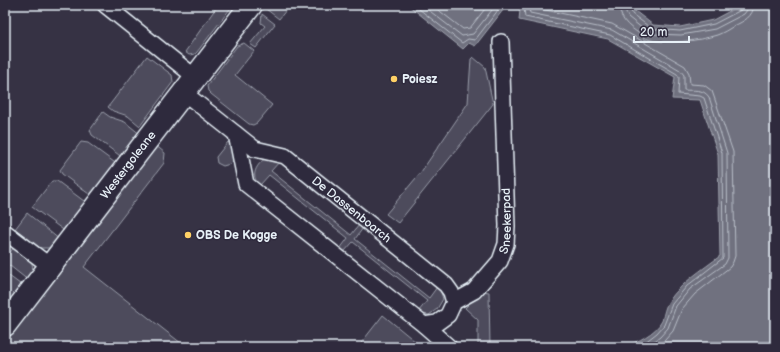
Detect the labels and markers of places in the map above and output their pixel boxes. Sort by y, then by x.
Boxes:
place label: Poiesz [402,72,438,87]
marker: Poiesz [389,74,399,84]
place label: OBS De Kogge [196,228,277,243]
marker: OBS De Kogge [183,230,193,240]

